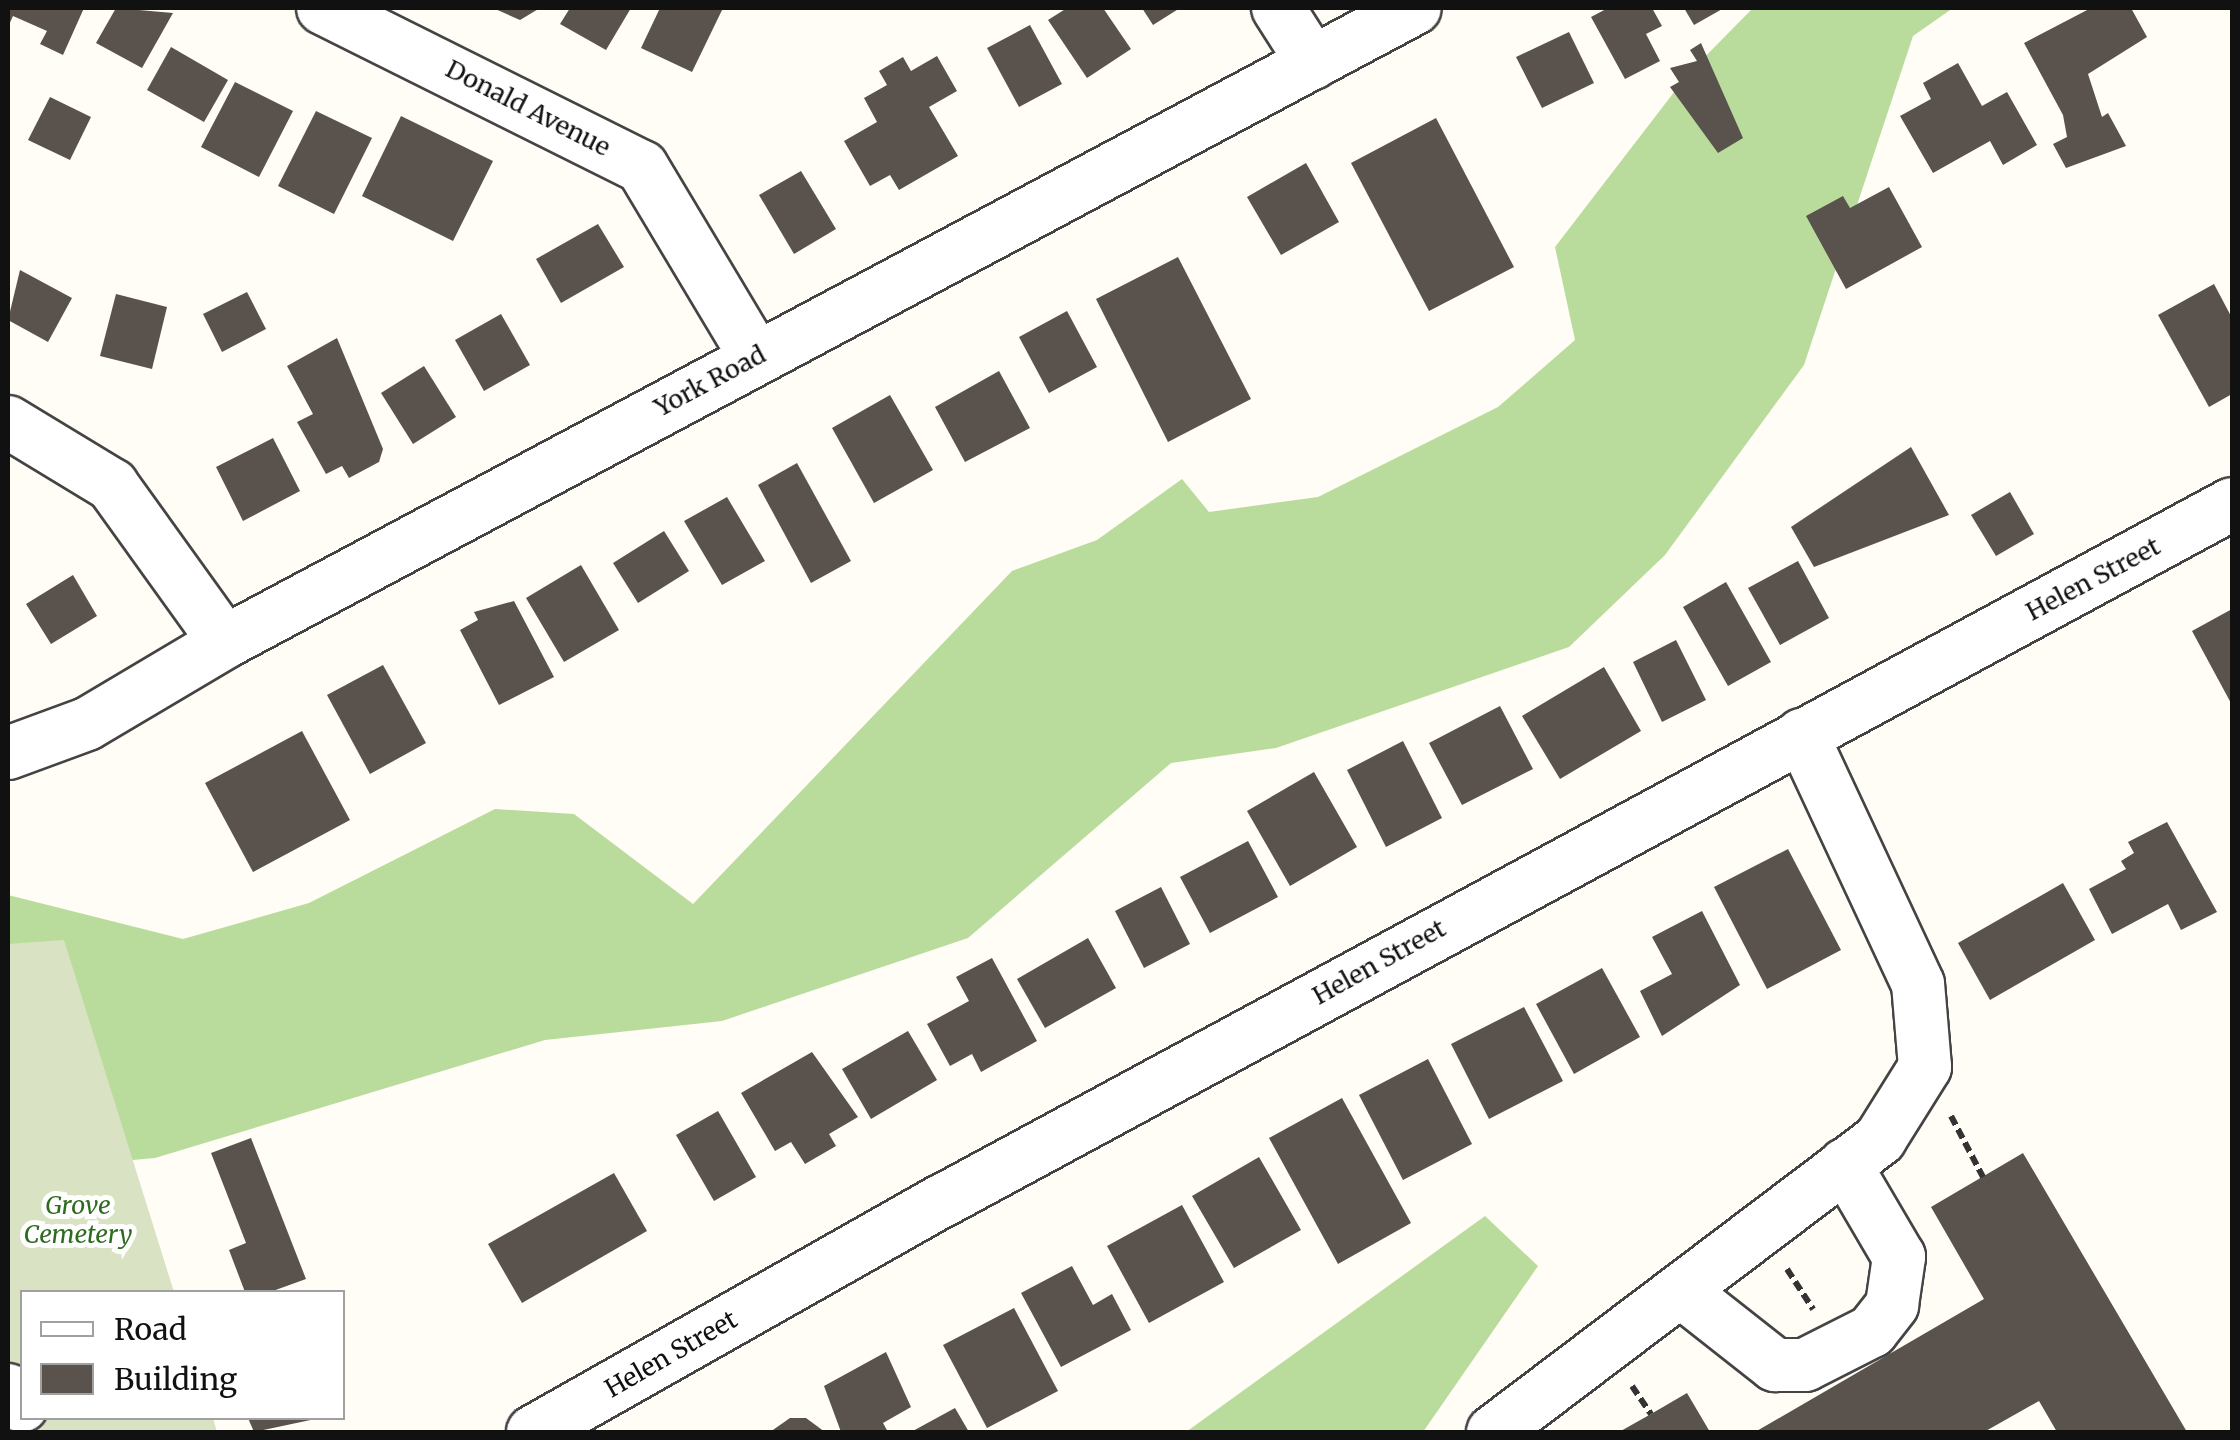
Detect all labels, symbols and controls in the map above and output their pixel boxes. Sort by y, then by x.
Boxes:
street label: Donald Avenue [441,54,615,162]
street label: York Road [649,339,771,423]
street label: Helen Street [2021,531,2165,627]
street label: Helen Street [1307,913,1451,1011]
park label: Grove Cemetery [23,1191,133,1250]
legend [20,1290,345,1420]
street label: Helen Street [600,1304,742,1404]
text: Road [114,1310,187,1348]
text: Building [114,1360,237,1398]

